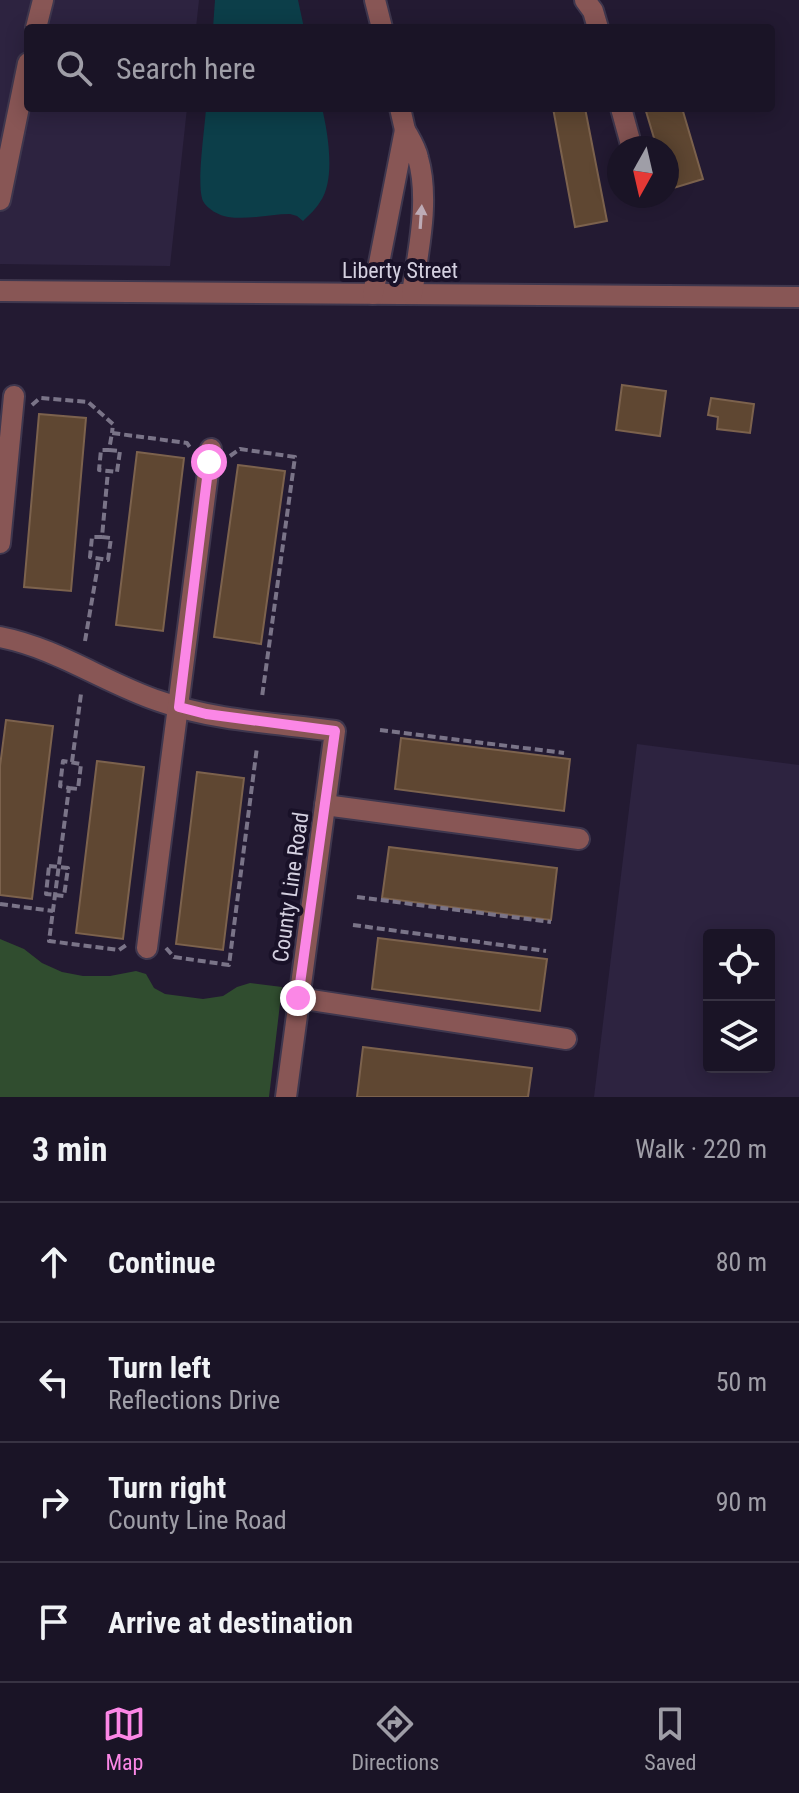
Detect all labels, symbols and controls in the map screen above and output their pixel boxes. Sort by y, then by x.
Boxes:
search box [24,24,775,112]
icon: search [52,46,96,90]
text: Search here [116,51,256,86]
north arrow [607,136,679,208]
one-way arrow [415,204,428,229]
street label: Liberty Street [342,258,458,283]
route start [191,444,227,480]
street label: County Line Road [268,810,313,964]
map controls [703,929,775,1073]
button: locate [703,929,775,1001]
route end [280,980,316,1016]
button: layers [703,1001,775,1073]
text: 3 min [32,1129,108,1169]
text: Walk · 220 m [635,1134,767,1164]
icon: ahead [32,1240,76,1284]
text: Continue [108,1245,215,1280]
text: 80 m [716,1247,767,1277]
text: Turn left [108,1350,211,1385]
icon: left [32,1360,76,1404]
text: 50 m [716,1367,767,1397]
text: Reflections Drive [108,1385,280,1415]
text: Turn right [108,1470,226,1505]
icon: right [32,1480,76,1524]
text: 90 m [716,1487,767,1517]
text: County Line Road [108,1505,287,1535]
icon: arrive [32,1600,76,1644]
text: Arrive at destination [108,1605,353,1640]
tab: Map [102,1702,146,1775]
tab: Directions [351,1702,439,1775]
tab: Saved [644,1702,697,1775]

